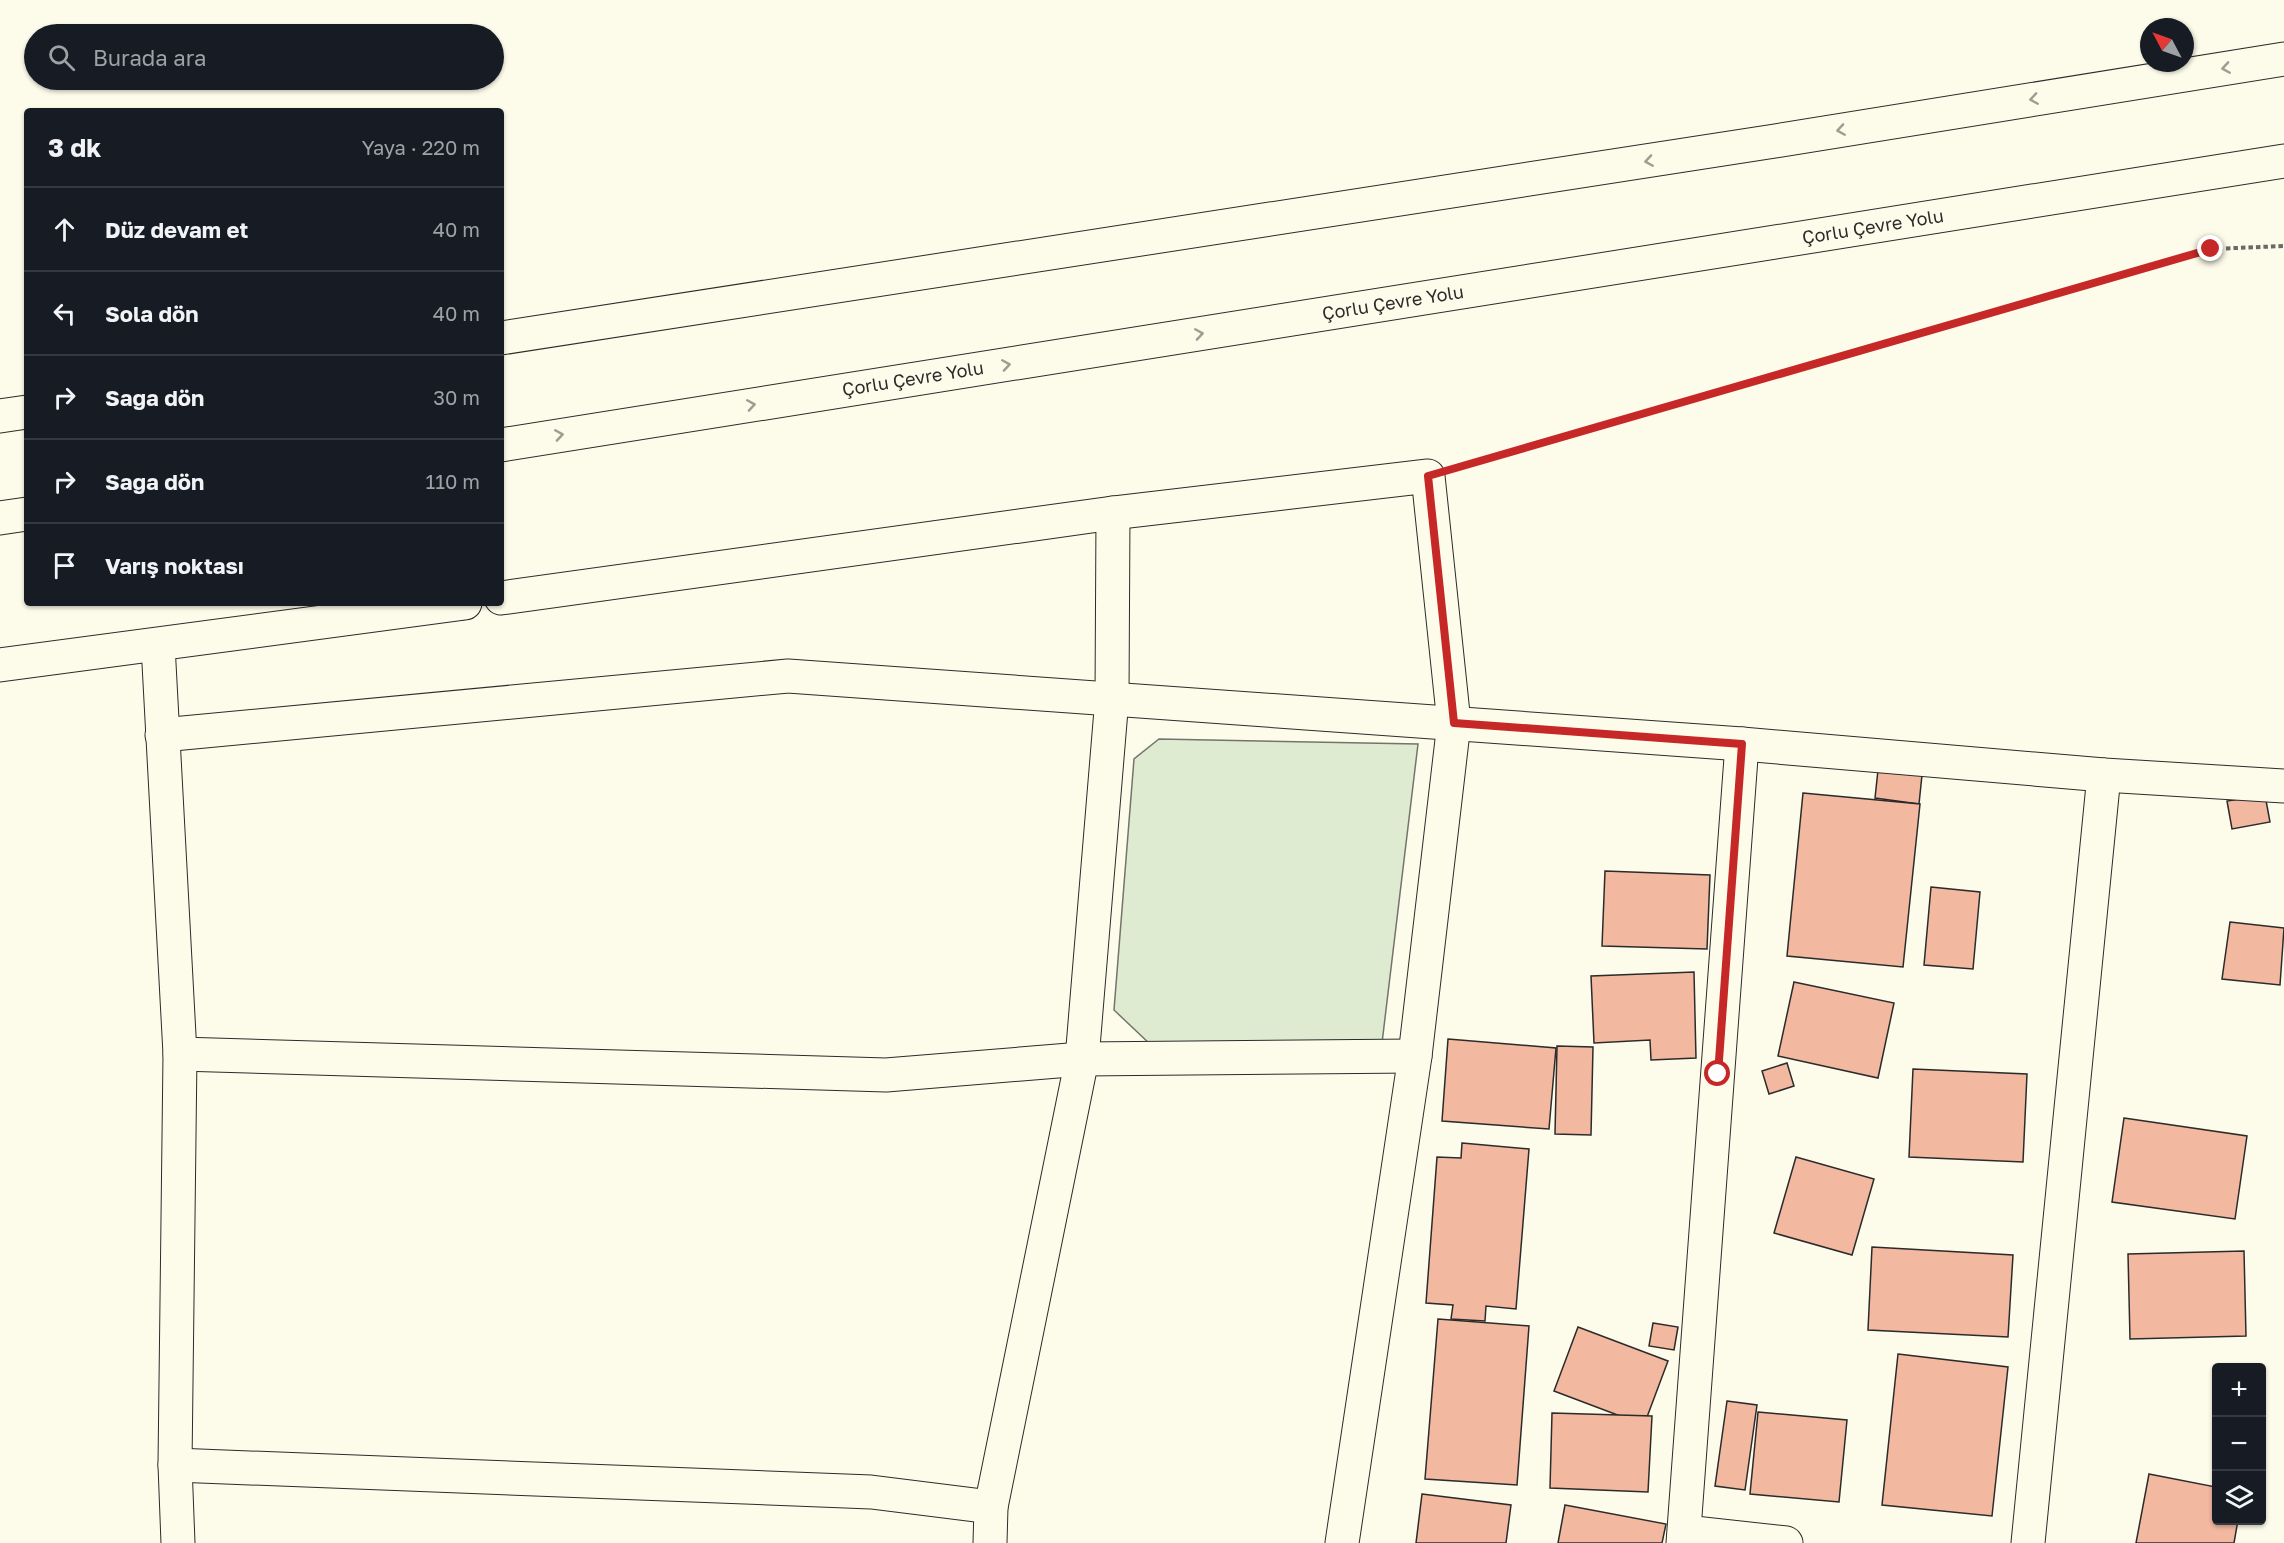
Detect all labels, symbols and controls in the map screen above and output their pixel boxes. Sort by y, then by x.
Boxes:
north arrow [2140,18,2194,72]
search box [24,24,504,90]
icon: search [45,41,78,74]
text: Burada ara [93,44,207,71]
one-way arrow [2222,62,2231,74]
one-way arrow [2029,93,2038,105]
one-way arrow [1837,124,1846,136]
text: 3 dk [48,132,101,163]
text: Yaya · 220 m [362,135,480,159]
one-way arrow [1644,154,1653,166]
street label: Çorlu Çevre Yolu [1801,204,1945,248]
icon: ahead [48,213,81,246]
text: Düz devam et [105,216,248,243]
text: 40 m [433,217,480,241]
route end [2197,235,2223,261]
street label: Çorlu Çevre Yolu [1321,280,1465,324]
icon: left [48,297,81,330]
text: Sola dön [105,300,199,327]
text: 40 m [433,301,480,325]
one-way arrow [1193,328,1203,341]
street label: Çorlu Çevre Yolu [841,356,985,400]
one-way arrow [1002,359,1011,371]
icon: right [48,381,81,414]
text: Sağa dön [105,384,204,411]
text: 30 m [433,385,480,409]
one-way arrow [746,399,756,412]
one-way arrow [554,430,563,442]
icon: right [48,465,81,498]
text: Sağa dön [105,468,204,495]
text: 110 m [426,469,480,493]
icon: arrive [48,549,81,582]
text: Varış noktası [105,552,244,579]
route start [1704,1060,1730,1086]
map controls [2212,1363,2266,1525]
button: + [2212,1363,2266,1417]
button: − [2212,1417,2266,1471]
button: layers [2212,1471,2266,1525]

